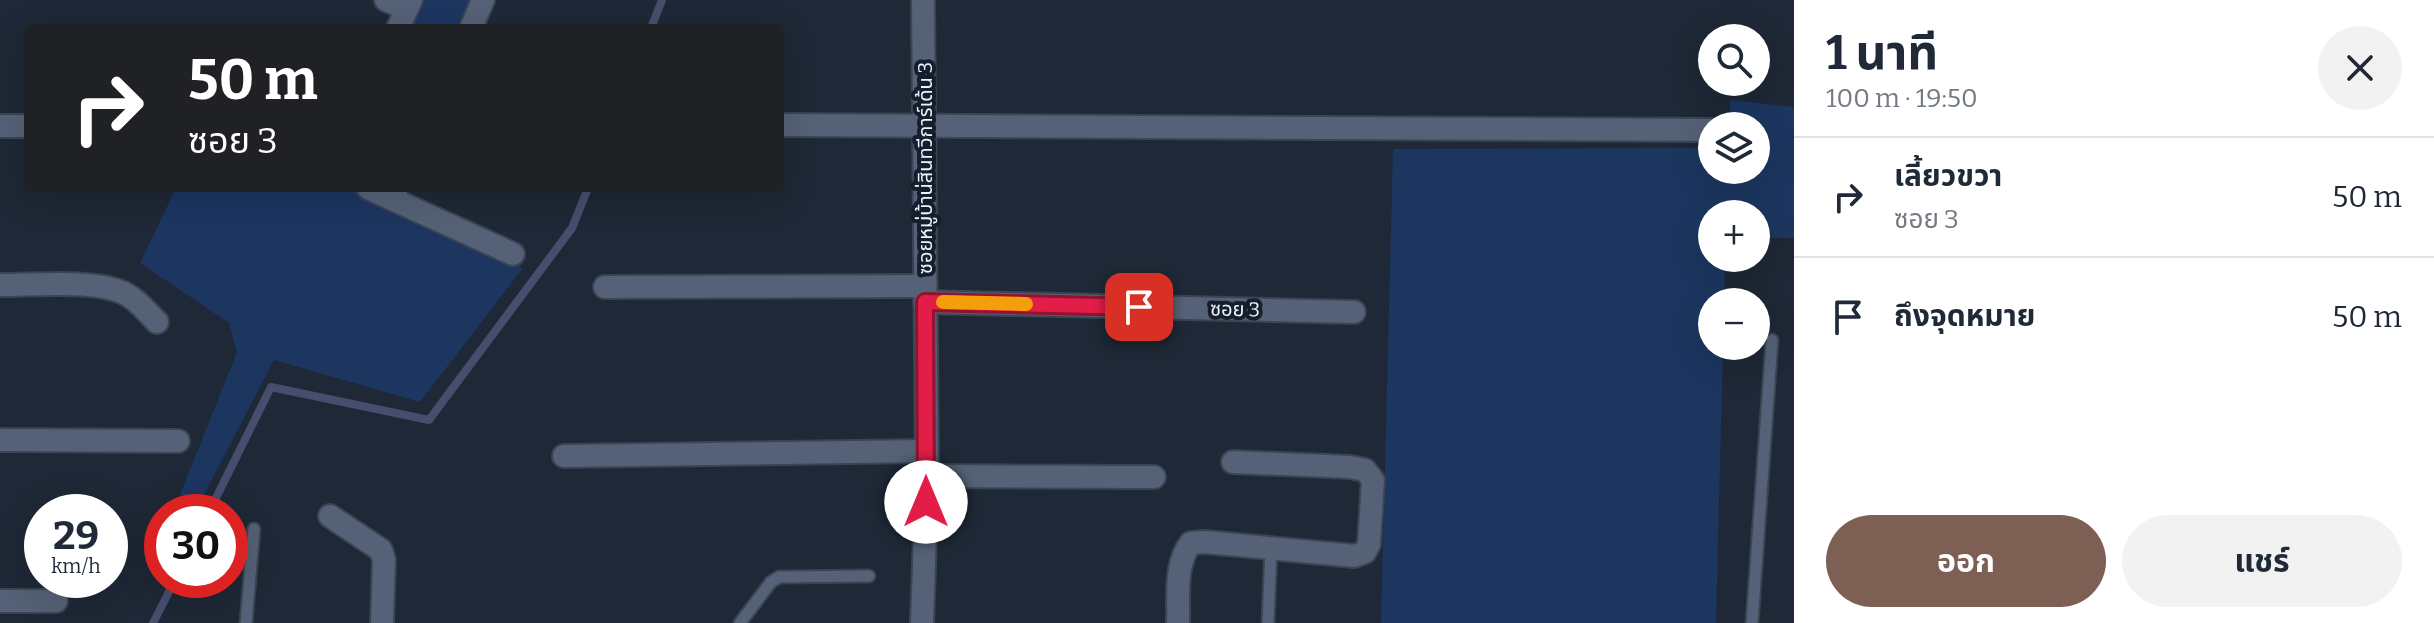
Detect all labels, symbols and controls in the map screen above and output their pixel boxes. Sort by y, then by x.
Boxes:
map controls [1698,24,1770,360]
button: search [1698,24,1770,96]
text: 1 นาที [1826,24,1938,82]
button: close [2318,26,2402,110]
text: 50 m [188,47,318,114]
icon: right [56,56,160,160]
street label: ซอยหมู่บ้าน่สินทวีการ์เด้น 3 [913,62,938,274]
text: 100 m · 19:50 [1826,83,1978,114]
button: layers [1698,112,1770,184]
text: ซอย 3 [188,119,278,163]
text: เลี้ยวขวา [1894,158,2002,194]
icon: right [1826,175,1870,219]
text: 50 m [2332,179,2402,215]
button: + [1698,200,1770,272]
text: ซอย 3 [1894,204,1959,235]
pin [1105,273,1173,341]
icon: arrive [1117,285,1161,329]
button: − [1698,288,1770,360]
icon: arrive [1826,295,1870,339]
street label: ซอย 3 [1210,297,1260,321]
text: ถึงจุดหมาย [1894,298,2035,334]
text: 50 m [2332,299,2402,335]
position arrow [884,460,968,544]
speed limit sign: 30 [144,494,248,598]
text: 29 [53,512,99,560]
button: ออก [1826,515,2106,607]
button: แชร์ [2122,515,2402,607]
text: km/h [51,554,101,578]

